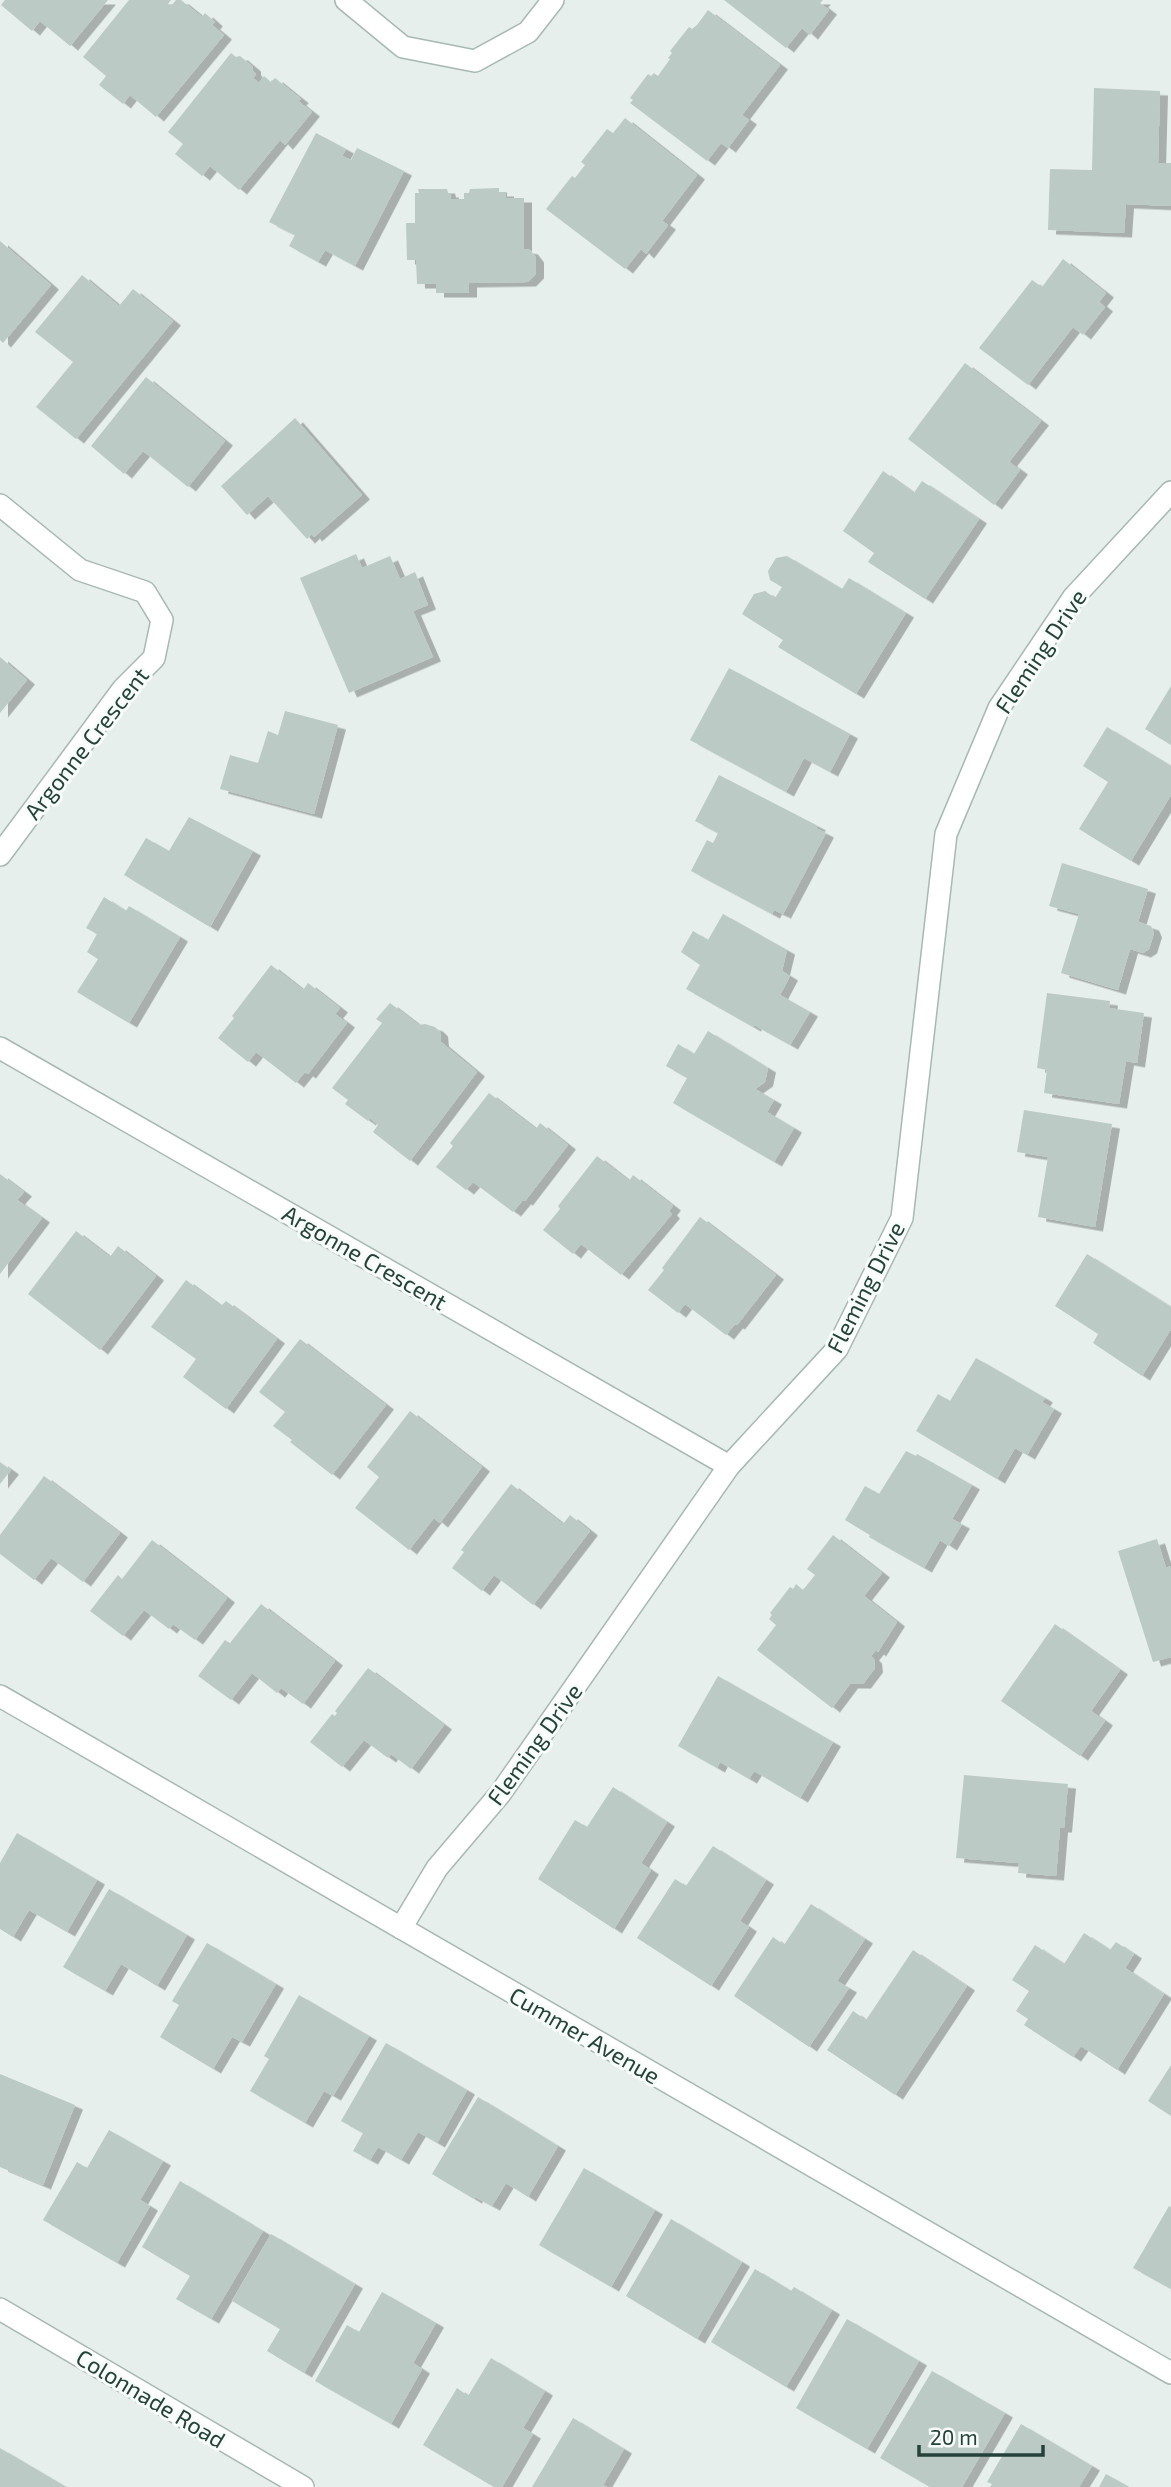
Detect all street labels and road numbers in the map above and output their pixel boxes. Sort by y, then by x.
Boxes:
street label: Fleming Drive [988,584,1092,718]
street label: Argonne Crescent [18,661,154,825]
street label: Argonne Crescent [278,1199,452,1316]
street label: Fleming Drive [820,1217,910,1357]
street label: Fleming Drive [481,1678,587,1810]
street label: Cummer Avenue [505,1981,665,2089]
street label: Colonnade Road [71,2342,231,2454]

